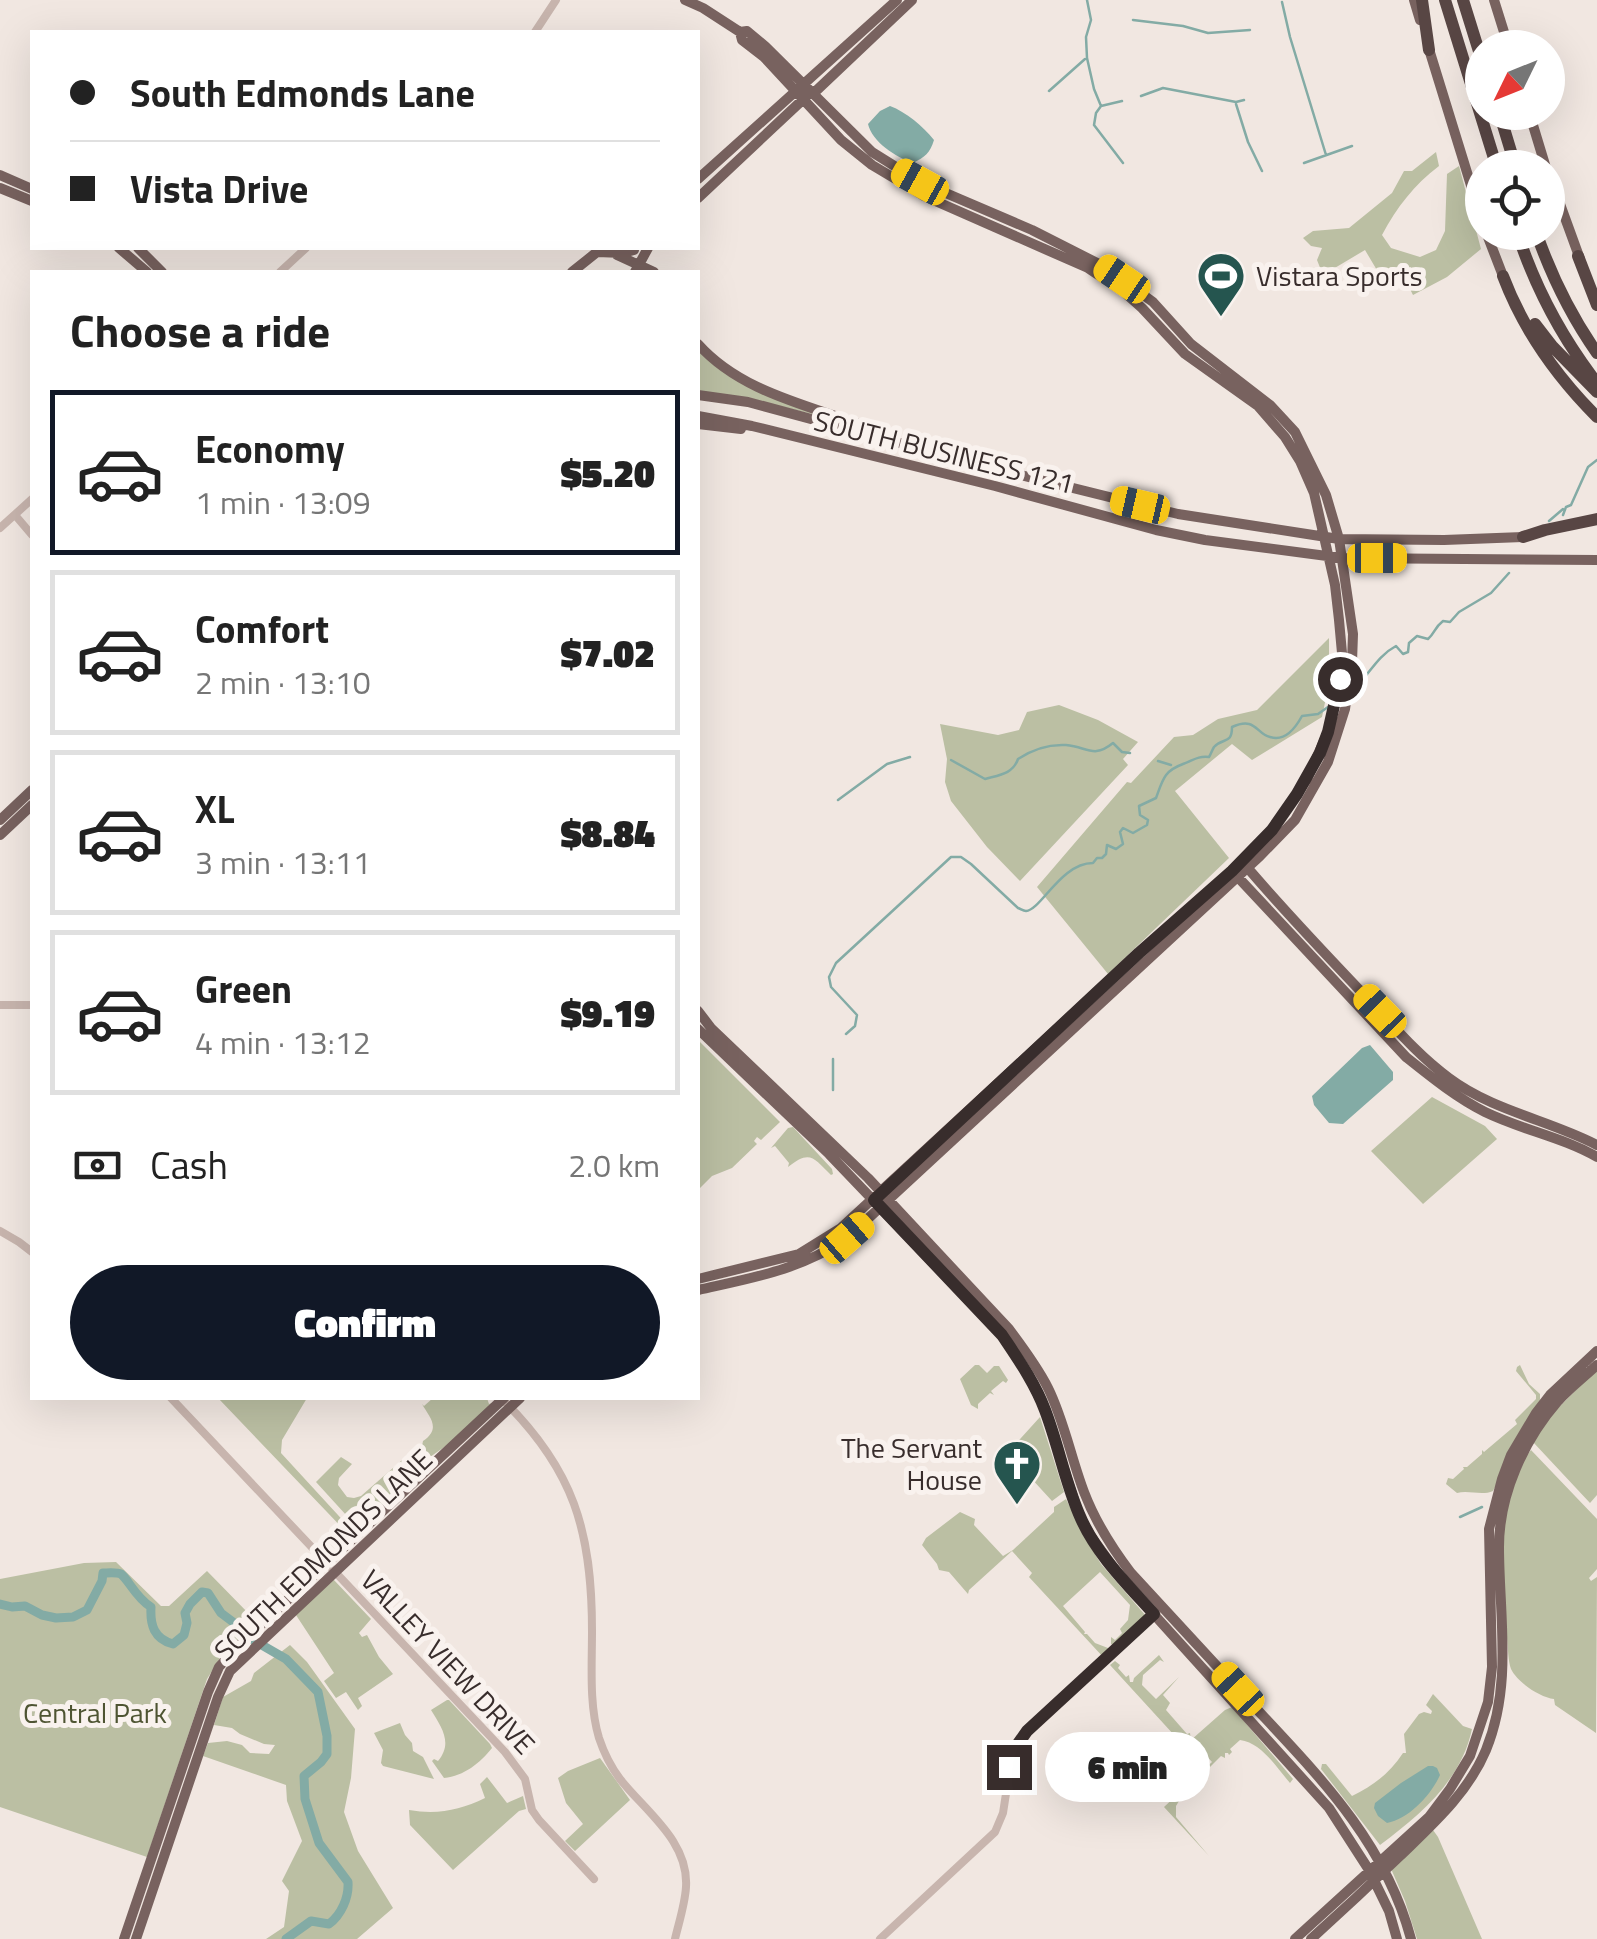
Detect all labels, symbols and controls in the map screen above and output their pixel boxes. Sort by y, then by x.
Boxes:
north arrow [1465,30,1565,130]
map controls [1465,30,1565,250]
text: South Edmonds Lane [130,64,475,122]
button: locate [1465,150,1565,250]
car [886,154,954,210]
text: Vista Drive [130,160,309,218]
car [1089,250,1155,308]
sports icon: Vistara Sports [1195,250,1247,318]
place label: Vistara Sports [1256,254,1422,297]
text: Choose a ride [70,296,330,364]
street label: SOUTH BUSINESS 121 [810,398,1079,505]
text: Economy [195,420,345,478]
icon: car [75,428,165,518]
text: $5.20 [561,444,655,502]
text: 1 min · 13:09 [195,478,371,526]
car [1107,484,1173,526]
car [1347,543,1407,573]
text: Comfort [195,600,329,658]
icon: car [75,608,165,698]
text: $7.02 [561,624,655,682]
route start [1318,657,1363,702]
text: 2 min · 13:10 [195,658,371,706]
text: XL [195,780,235,838]
icon: car [75,788,165,878]
text: $8.84 [561,804,655,862]
text: 3 min · 13:11 [195,838,371,886]
text: Green [195,960,292,1018]
icon: car [75,968,165,1058]
car [1348,979,1412,1043]
text: $9.19 [561,984,655,1042]
text: 4 min · 13:12 [195,1018,371,1066]
text: Cash [150,1136,228,1194]
icon: cash [70,1138,125,1193]
text: 2.0 km [568,1141,660,1189]
car [815,1207,879,1269]
button: Confirm [70,1265,660,1380]
place label: The Servant House [841,1426,982,1501]
street label: SOUTH EDMONDS LANE [203,1438,442,1671]
church icon: The Servant House [991,1438,1043,1506]
street label: VALLEY VIEW DRIVE [351,1559,546,1764]
car [1207,1657,1269,1721]
park label: Central Park [23,1691,167,1734]
callout: 6 min [1044,1732,1209,1802]
text: 6 min [1088,1743,1167,1791]
route end [987,1745,1032,1790]

